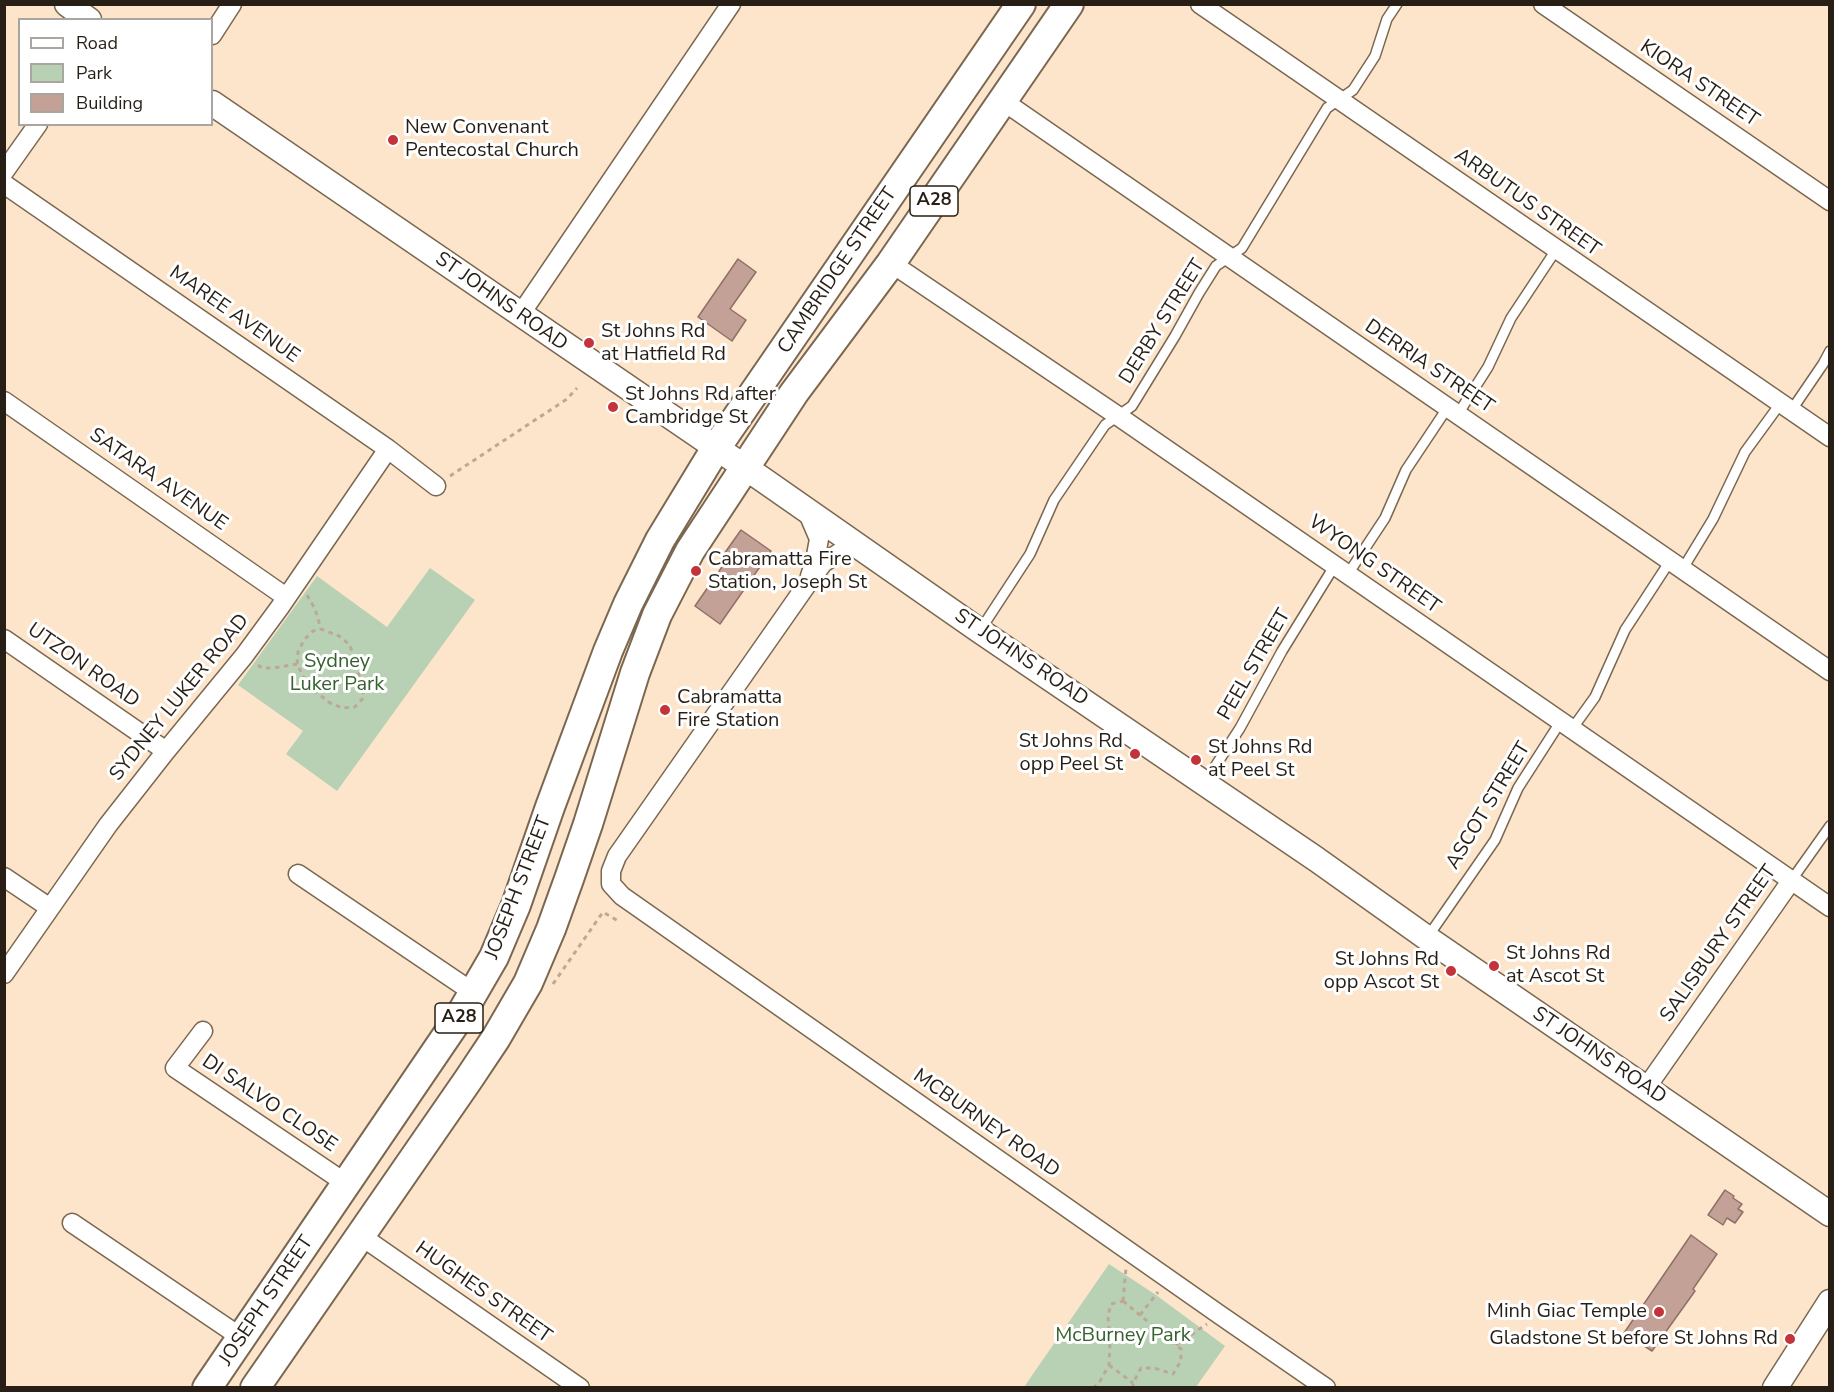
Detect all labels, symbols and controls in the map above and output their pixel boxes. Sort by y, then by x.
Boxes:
legend [18,18,213,126]
text: Road [76,31,118,55]
street label: KIORA STREET [1635,35,1763,133]
text: Park [76,61,112,85]
text: Building [76,91,143,115]
place label: New Convenant Pentecostal Church [405,116,579,163]
marker: New Convenant Pentecostal Church [386,133,400,147]
street label: ARBUTUS STREET [1449,144,1605,262]
street label: CAMBRIDGE STREET [773,183,903,359]
road number: A28 [910,186,958,216]
street label: ST JOHNS ROAD [430,247,572,357]
street label: DERBY STREET [1115,255,1211,389]
street label: MAREE AVENUE [164,261,304,369]
street label: DERRIA STREET [1360,315,1498,419]
place label: St Johns Rd at Hatfield Rd [601,320,726,367]
marker: St Johns Rd at Hatfield Rd [582,336,596,350]
place label: St Johns Rd after Cambridge St [625,383,776,430]
marker: St Johns Rd after Cambridge St [606,400,620,414]
street label: SATARA AVENUE [84,423,232,537]
street label: WYONG STREET [1303,511,1445,619]
place label: Cabramatta Fire Station, Joseph St [708,548,867,595]
marker: Cabramatta Fire Station, Joseph St [689,564,703,578]
street label: ST JOHNS ROAD [950,604,1092,712]
street label: PEEL STREET [1213,605,1297,725]
street label: SYDNEY LUKER ROAD [105,610,255,786]
street label: UTZON ROAD [22,619,144,713]
park label: Sydney Luker Park [290,650,384,697]
place label: Cabramatta Fire Station [677,686,782,733]
marker: Cabramatta Fire Station [658,703,672,717]
place label: St Johns Rd opp Peel St [1019,730,1123,777]
place label: St Johns Rd at Peel St [1208,736,1312,783]
street label: ASCOT STREET [1442,738,1536,874]
marker: St Johns Rd opp Peel St [1128,747,1142,761]
marker: St Johns Rd at Peel St [1189,753,1203,767]
street label: JOSEPH STREET [481,813,557,963]
street label: SALISBURY STREET [1656,861,1782,1027]
place label: St Johns Rd at Ascot St [1506,942,1610,989]
place label: St Johns Rd opp Ascot St [1324,948,1439,995]
marker: St Johns Rd at Ascot St [1487,959,1501,973]
marker: St Johns Rd opp Ascot St [1444,964,1458,978]
street label: ST JOHNS ROAD [1528,1002,1670,1110]
road number: A28 [435,1003,483,1033]
street label: DI SALVO CLOSE [197,1050,341,1158]
street label: MCBURNEY ROAD [908,1064,1064,1184]
street label: JOSEPH STREET [215,1232,319,1370]
street label: HUGHES STREET [410,1237,556,1349]
place label: Minh Giac Temple [1487,1300,1647,1324]
marker: Minh Giac Temple [1652,1305,1666,1319]
park label: McBurney Park [1055,1324,1191,1348]
place label: Gladstone St before St Johns Rd [1489,1327,1778,1351]
marker: Gladstone St before St Johns Rd [1783,1332,1797,1346]

